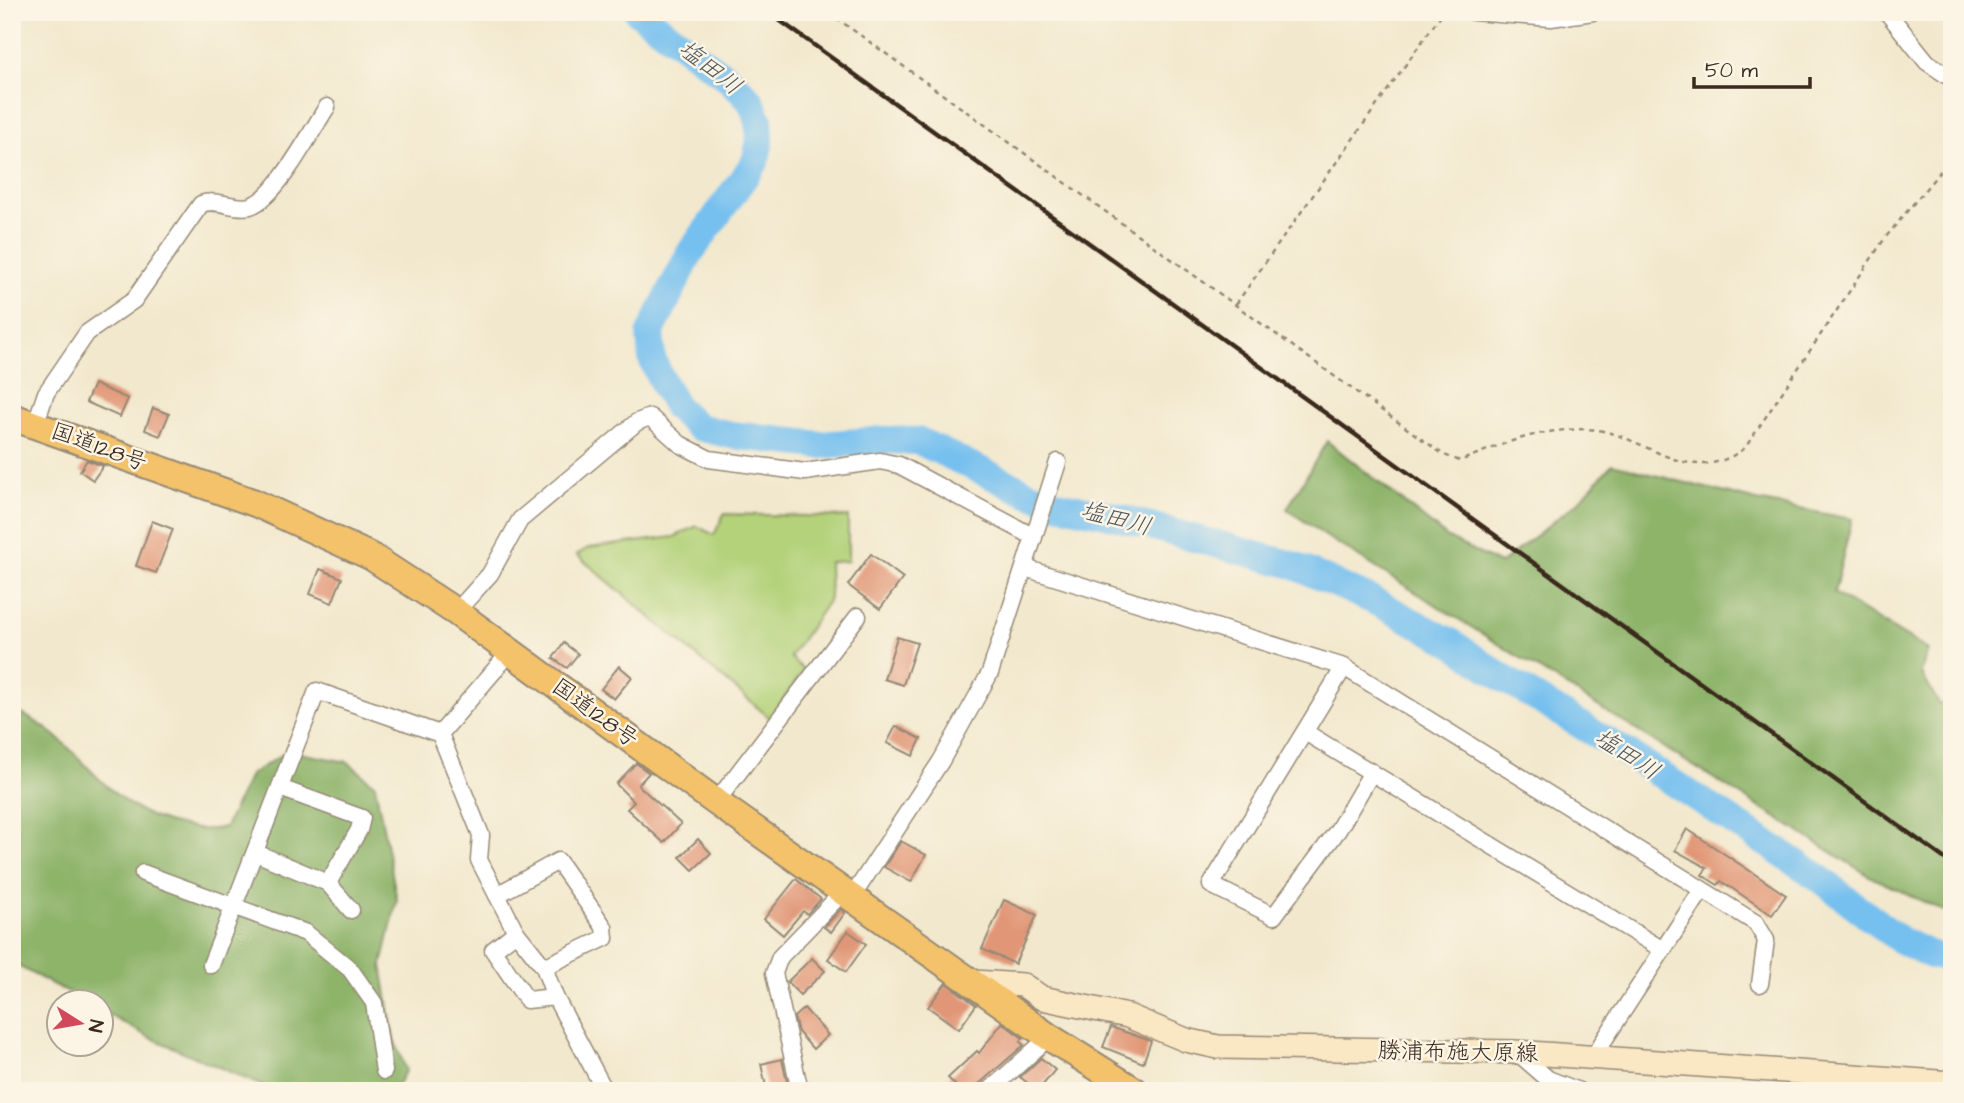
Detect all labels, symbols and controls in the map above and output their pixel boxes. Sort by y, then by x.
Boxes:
water label: 塩田川 [671,32,749,104]
scale bar [1694,46,1810,90]
text: 50 m [1705,56,1759,85]
street label: 国道128号 [47,415,151,479]
water label: 塩田川 [1077,493,1155,545]
street label: 国道128号 [545,671,645,755]
water label: 塩田川 [1588,721,1666,789]
north arrow [46,988,116,1058]
text: N [81,1018,110,1034]
street label: 勝浦布施大原線 [1377,1035,1539,1069]

